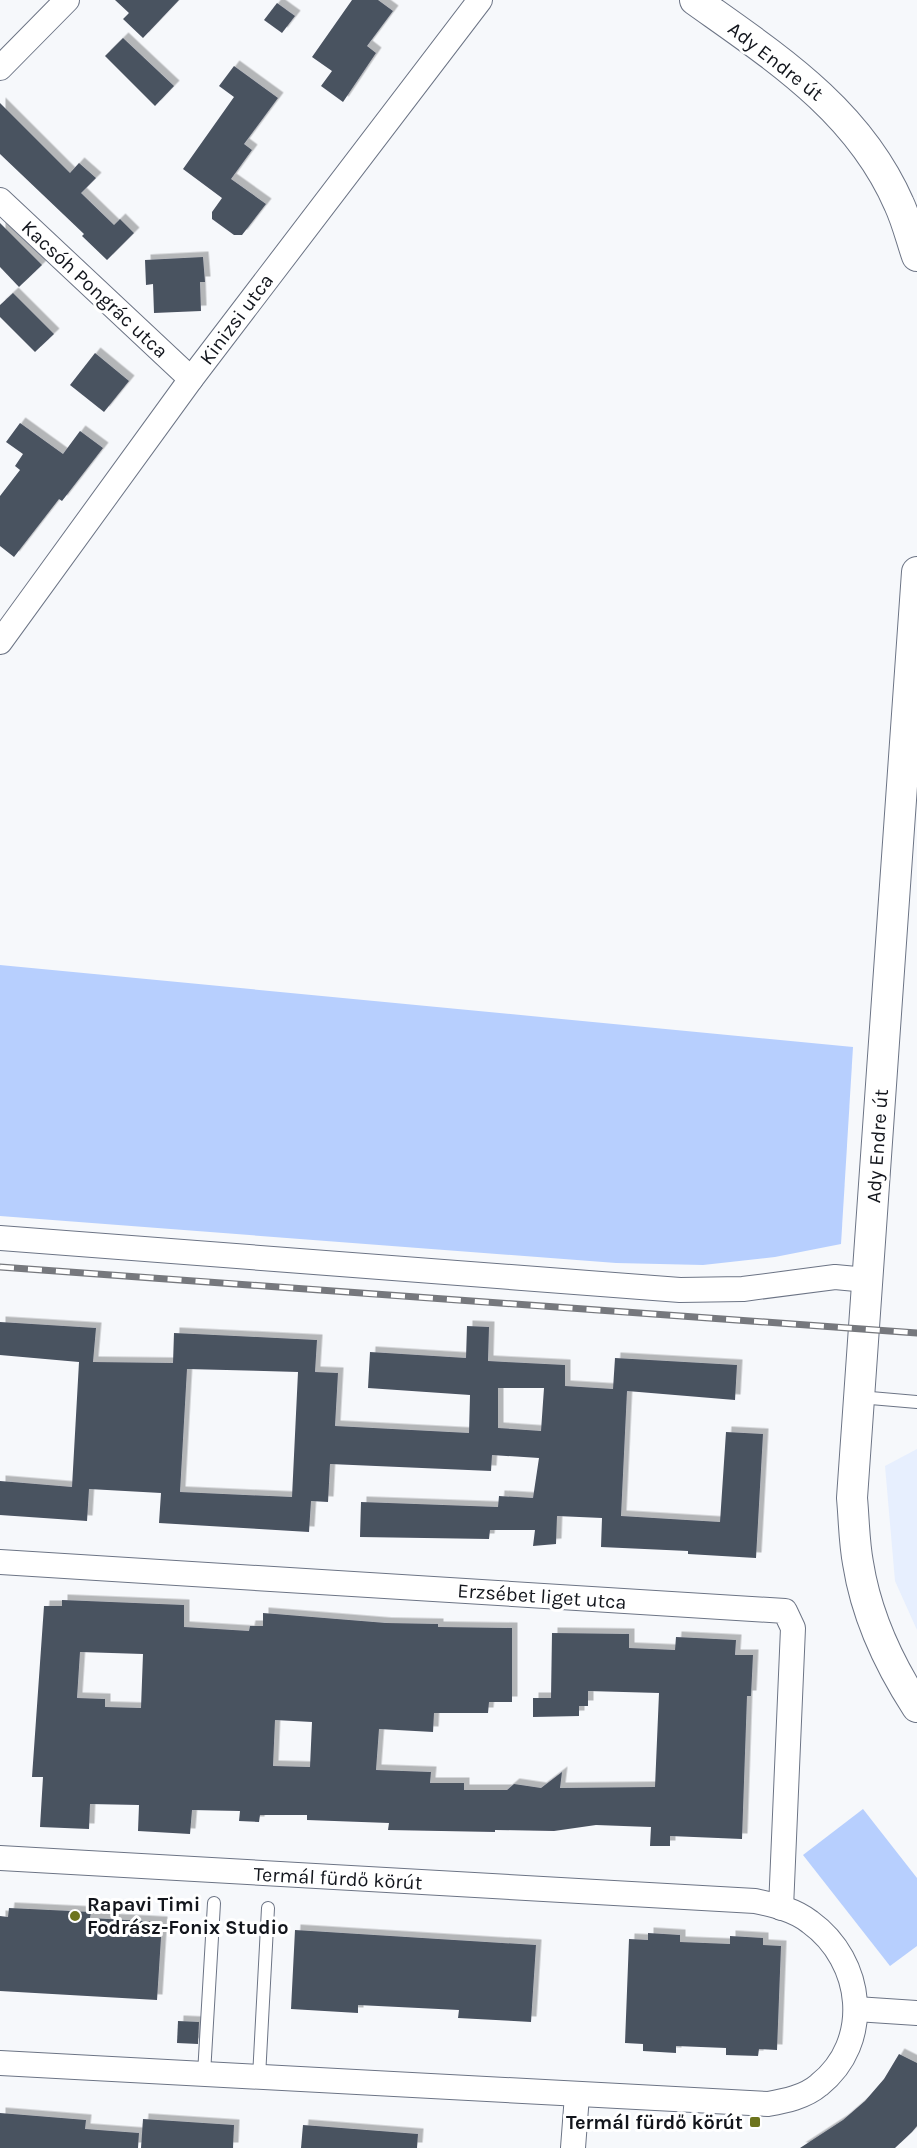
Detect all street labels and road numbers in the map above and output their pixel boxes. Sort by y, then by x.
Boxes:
street label: Ady Endre út [724,17,828,106]
street label: Kacsóh Pongrác utca [17,216,172,363]
street label: Kinizsi utca [195,269,278,369]
street label: Ady Endre út [862,1088,893,1204]
street label: Erzsébet liget utca [457,1579,627,1614]
street label: Termál fürdő körút [253,1863,423,1894]

